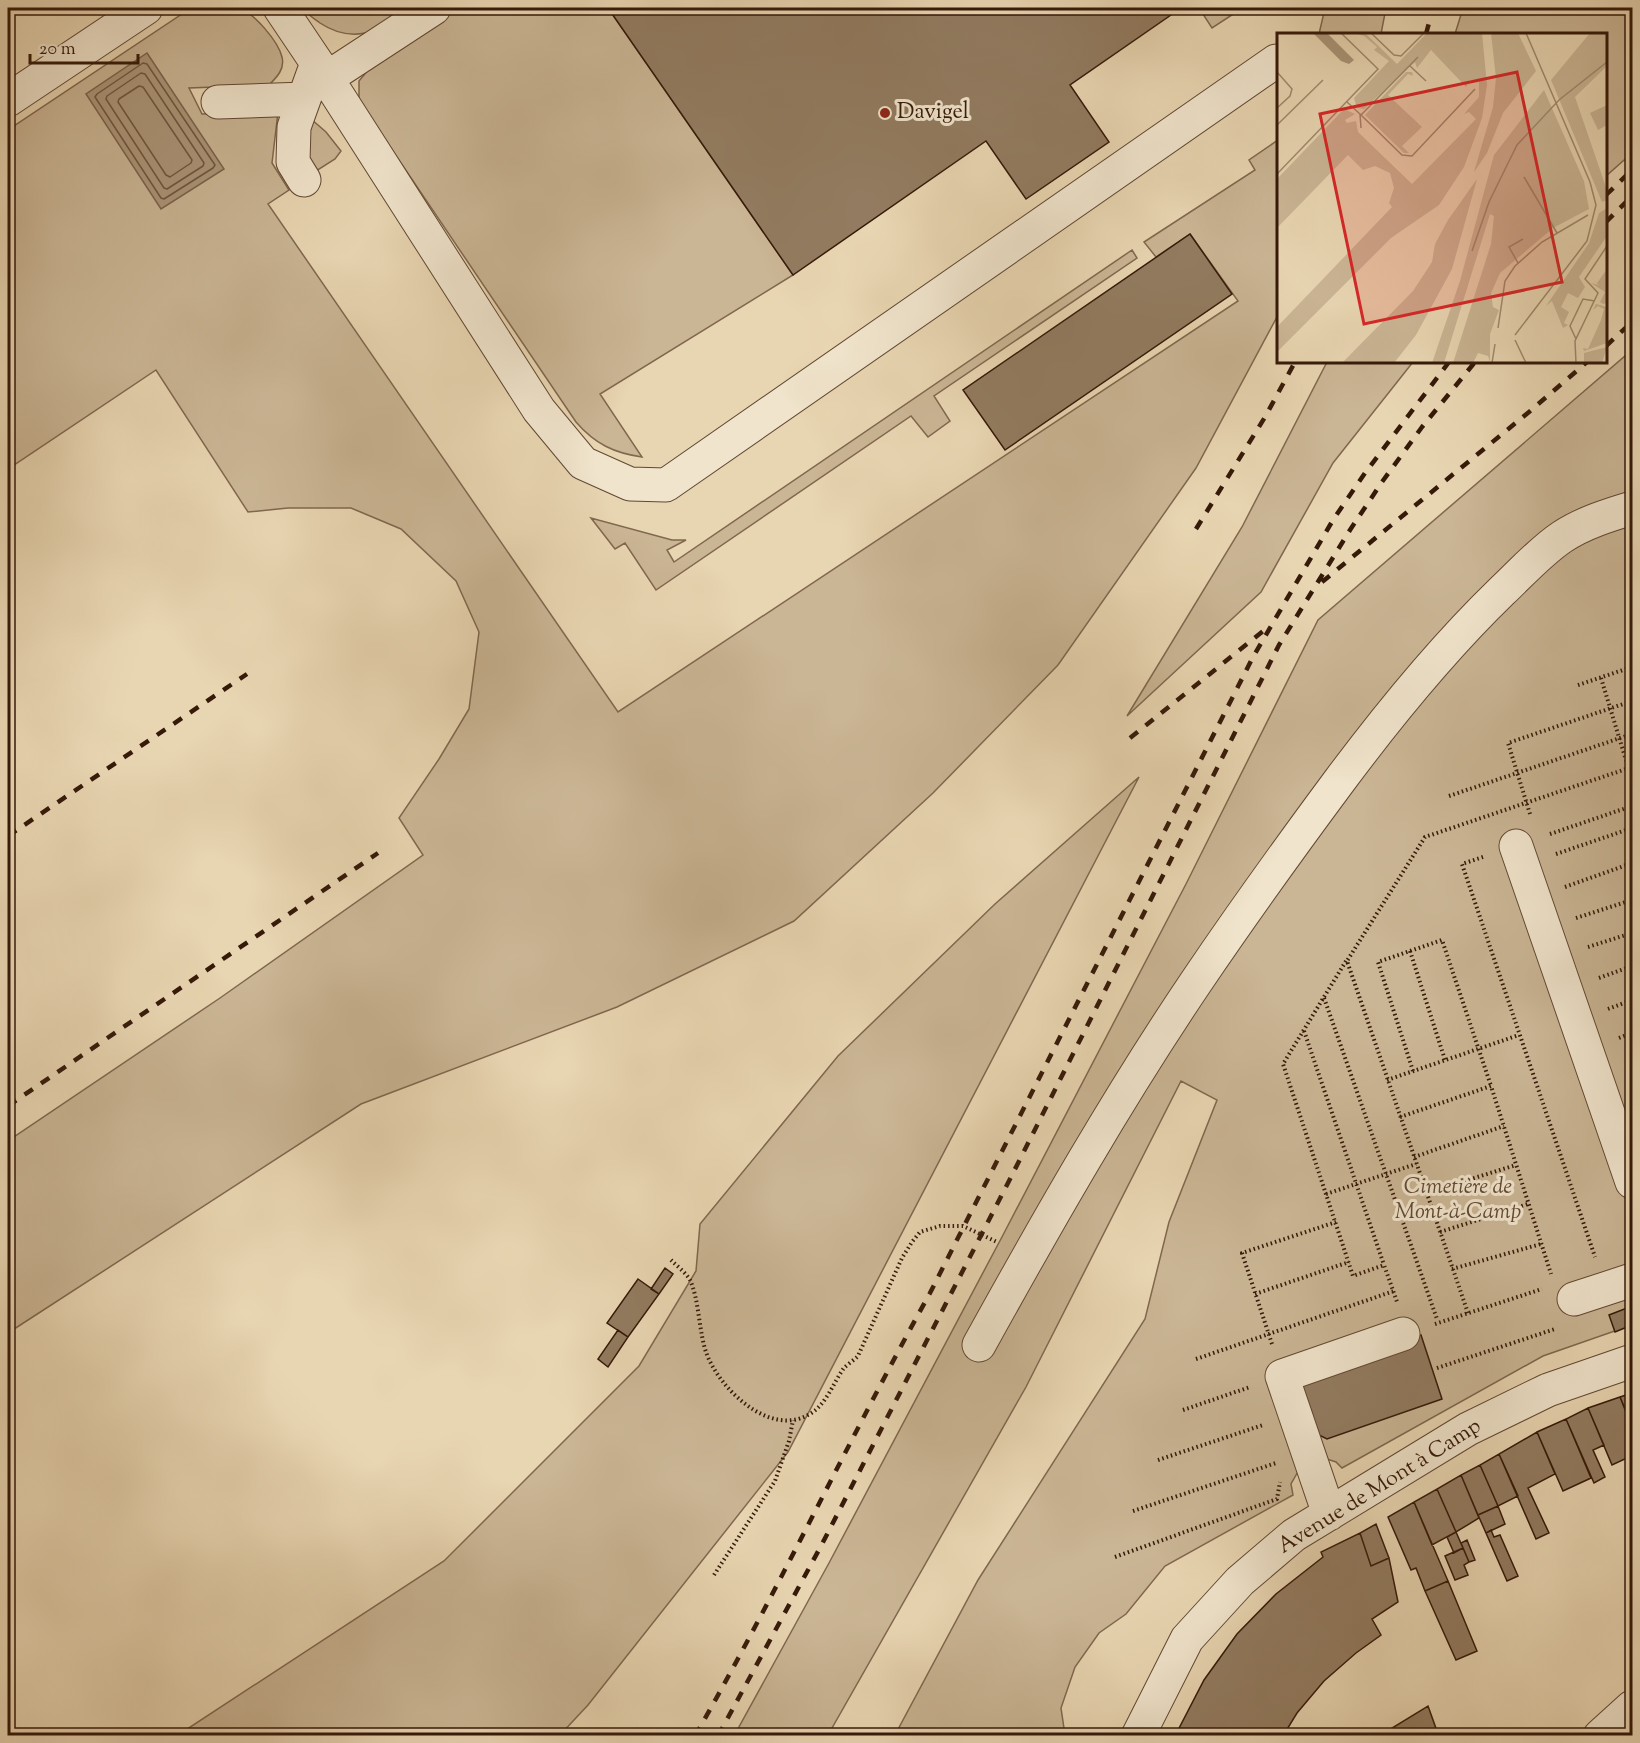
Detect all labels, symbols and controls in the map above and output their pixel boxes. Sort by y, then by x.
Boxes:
scale bar [30,27,138,65]
inset map [1277,33,1607,363]
text: 20 m [39,37,76,63]
place label: Davigel [897,97,969,129]
marker: Davigel [878,106,892,120]
park label: Cimetière de Mont-à-Camp [1395,1172,1521,1229]
street label: Avenue de Mont à Camp [1272,1411,1488,1563]

